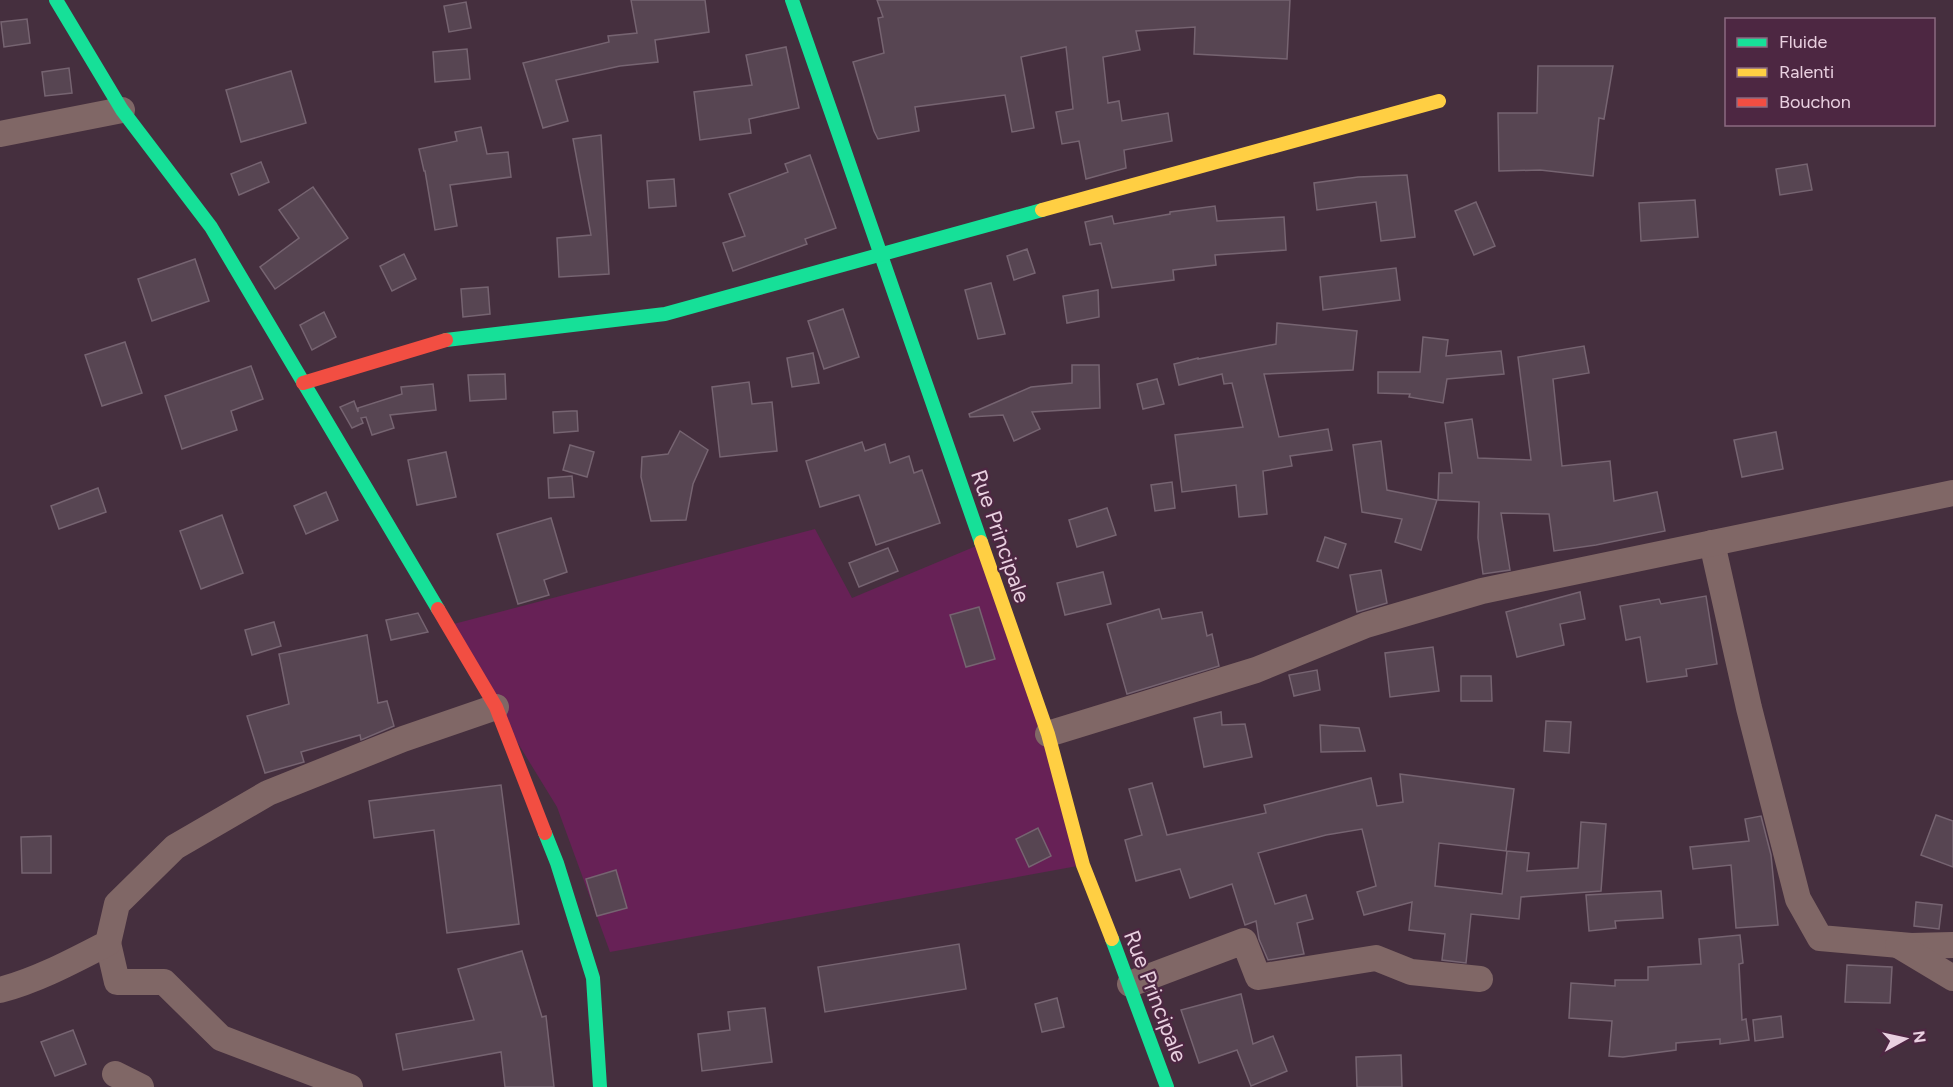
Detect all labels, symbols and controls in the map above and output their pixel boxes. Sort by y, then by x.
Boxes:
legend [1725,18,1935,126]
text: Fluide [1779,31,1828,53]
text: Ralenti [1779,61,1834,83]
text: Bouchon [1779,91,1851,113]
street label: Rue Principale [965,466,1036,606]
street label: Rue Principale [1118,926,1193,1066]
north arrow [1875,1009,1935,1069]
text: N [1909,1030,1930,1044]

